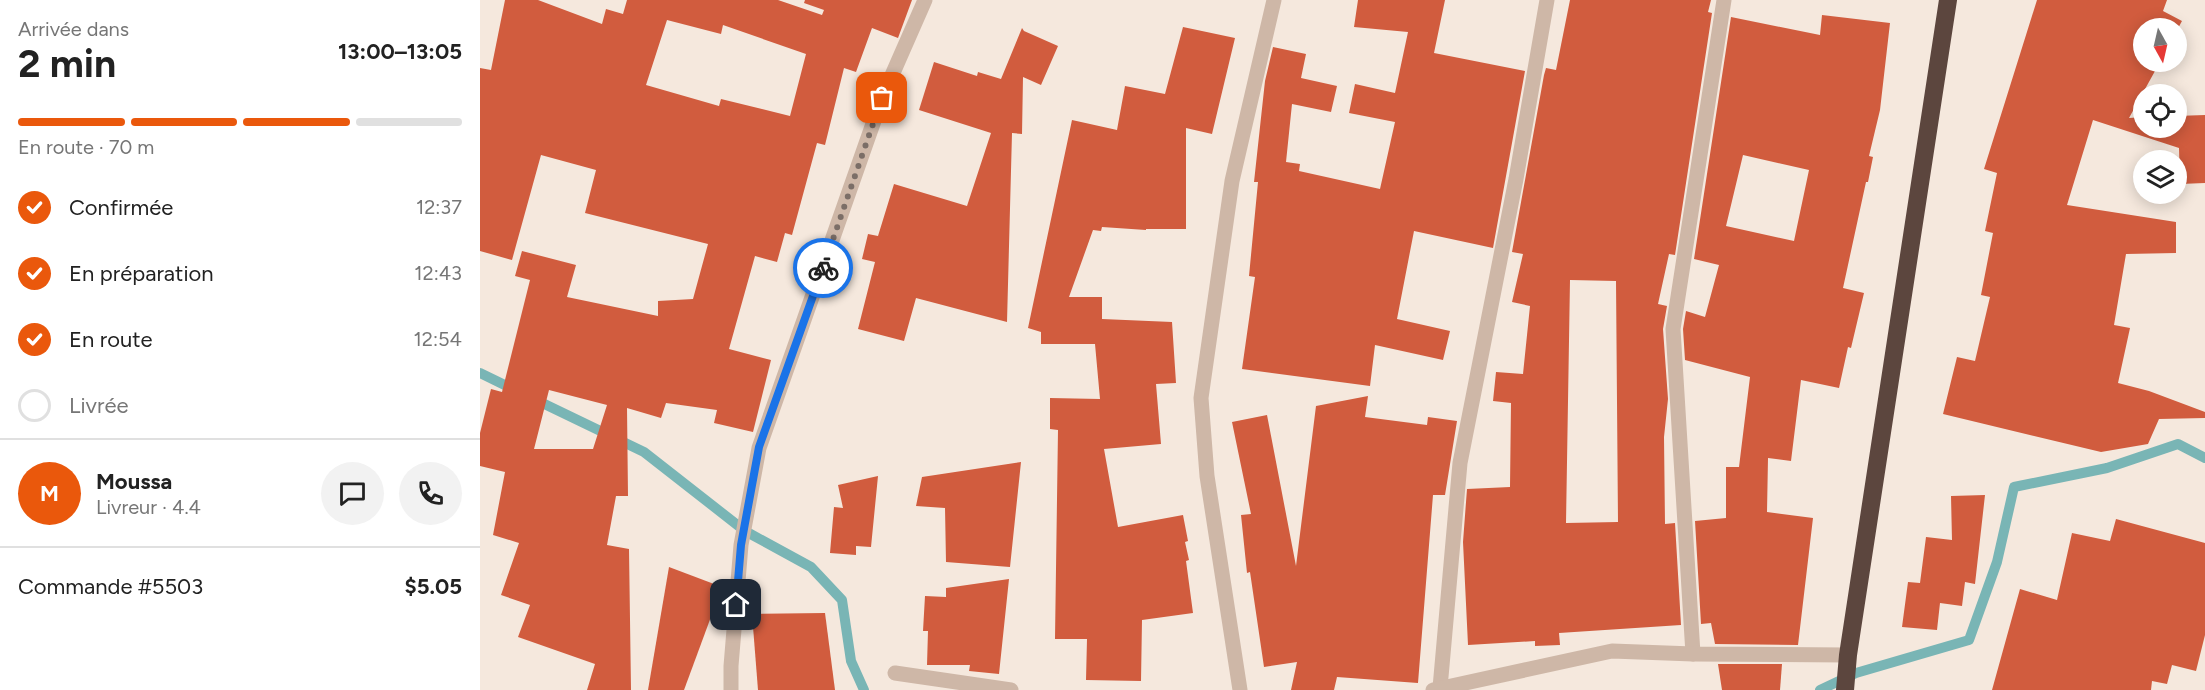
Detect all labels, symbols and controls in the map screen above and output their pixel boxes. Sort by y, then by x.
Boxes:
text: Arrivée dans [18,17,129,41]
north arrow [2133,18,2187,72]
map controls [2133,18,2187,204]
text: 13:00–13:05 [338,38,462,65]
text: 2 min [18,40,116,87]
pin [856,72,907,123]
icon: bag [865,81,898,114]
button: locate [2133,84,2187,138]
text: En route · 70 m [18,135,154,159]
button: layers [2133,150,2187,204]
icon: check [18,191,51,224]
text: Confirmée [69,194,173,221]
text: 12:37 [416,195,462,219]
courier [793,238,853,298]
icon: bike [807,252,840,285]
icon: check [18,257,51,290]
text: En préparation [69,260,214,287]
text: 12:43 [414,261,462,285]
icon: check [18,323,51,356]
text: En route [69,326,152,353]
text: 12:54 [414,327,462,351]
text: Livrée [69,392,128,419]
button: chat [321,462,384,525]
button: phone [399,462,462,525]
text: Moussa [96,468,172,495]
text: M [40,480,59,507]
text: Livreur · 4.4 [96,495,201,519]
text: Commande #5503 [18,573,203,600]
text: $5.05 [405,573,462,600]
pin [710,579,761,630]
icon: home [719,588,752,621]

